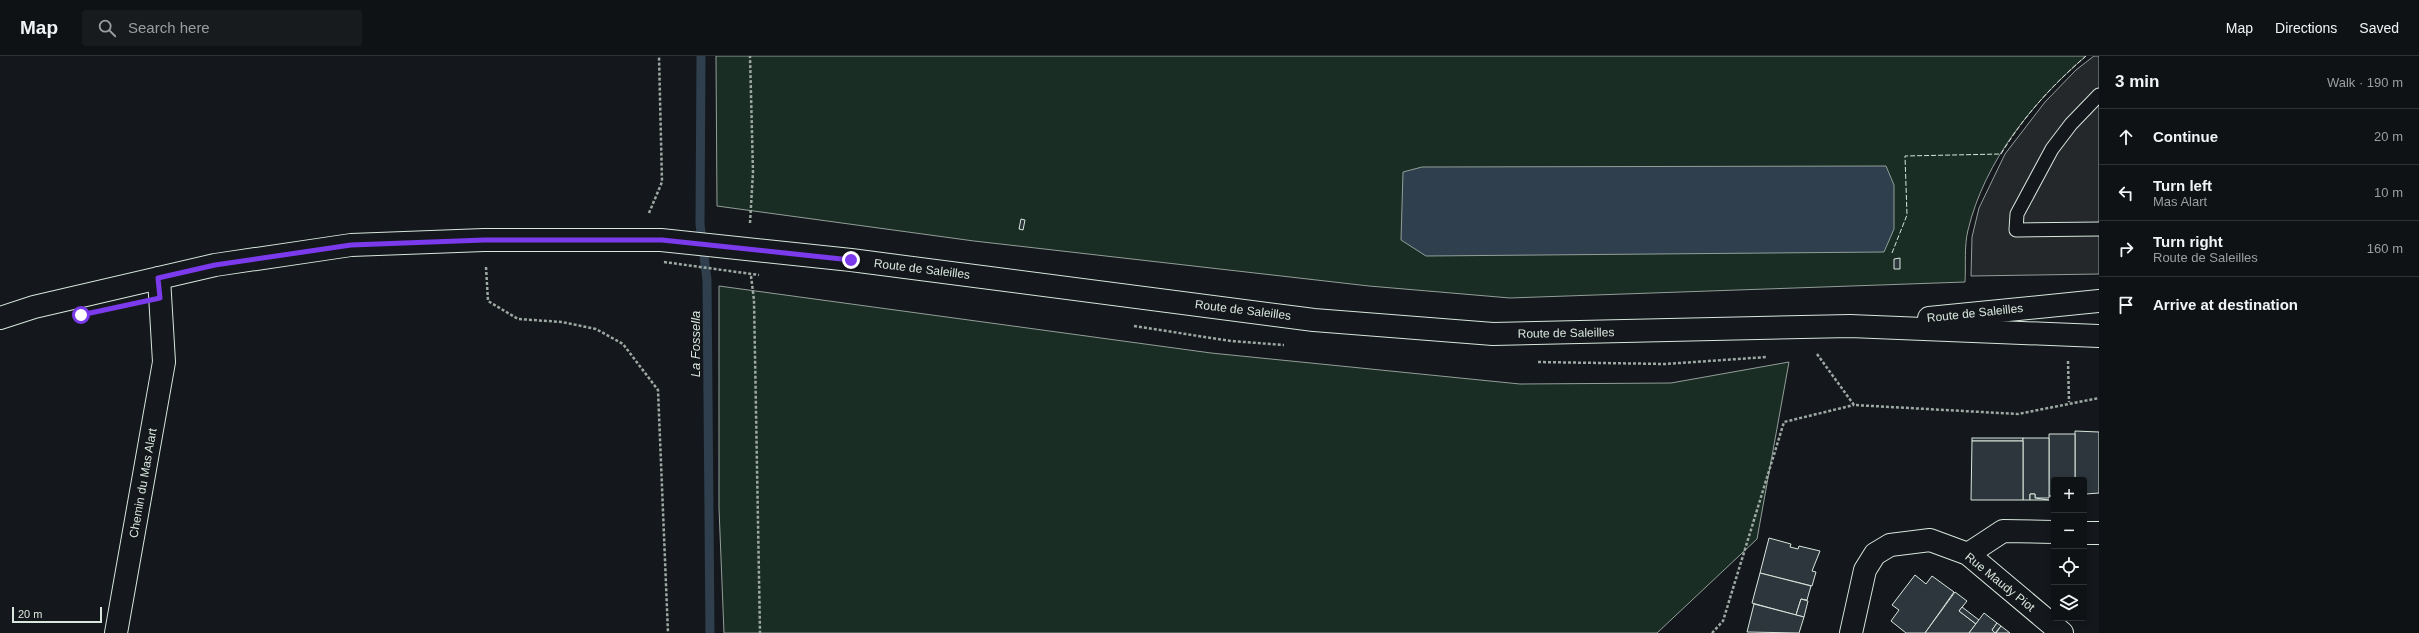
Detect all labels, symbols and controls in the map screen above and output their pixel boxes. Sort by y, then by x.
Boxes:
search box [82,10,362,46]
text: Map [20,17,58,38]
icon: search [96,17,118,39]
text: Search here [128,19,210,36]
text: Map [2226,20,2253,36]
text: Directions [2275,20,2337,36]
text: Saved [2359,20,2399,36]
text: 3 min [2115,72,2159,91]
text: Walk · 190 m [2327,75,2403,90]
icon: ahead [2115,126,2137,148]
text: Continue [2153,128,2218,145]
text: 20 m [2374,129,2403,144]
text: Turn left [2153,177,2212,194]
icon: left [2115,182,2137,204]
text: 10 m [2374,185,2403,200]
text: Mas Alart [2153,194,2207,209]
text: Turn right [2153,233,2223,250]
icon: right [2115,238,2137,260]
text: 160 m [2367,241,2403,256]
text: Route de Saleilles [2153,250,2258,265]
route end [842,251,860,269]
street label: Route de Saleilles [873,256,971,282]
icon: arrive [2115,294,2137,316]
text: Arrive at destination [2153,296,2298,313]
street label: Route de Saleilles [1194,297,1292,323]
street label: Route de Saleilles [1926,301,2024,325]
route start [72,306,90,324]
water label: La Fossella [688,311,703,377]
street label: Route de Saleilles [1518,325,1614,341]
street label: Chemin du Mas Alart [126,426,160,539]
map controls [2051,477,2087,621]
button: + [2051,477,2087,513]
button: − [2051,513,2087,549]
button: locate [2051,549,2087,585]
street label: Rue Maudy Piot [1962,550,2038,615]
button: layers [2051,585,2087,621]
scale bar [12,605,102,624]
text: 20 m [18,608,42,620]

